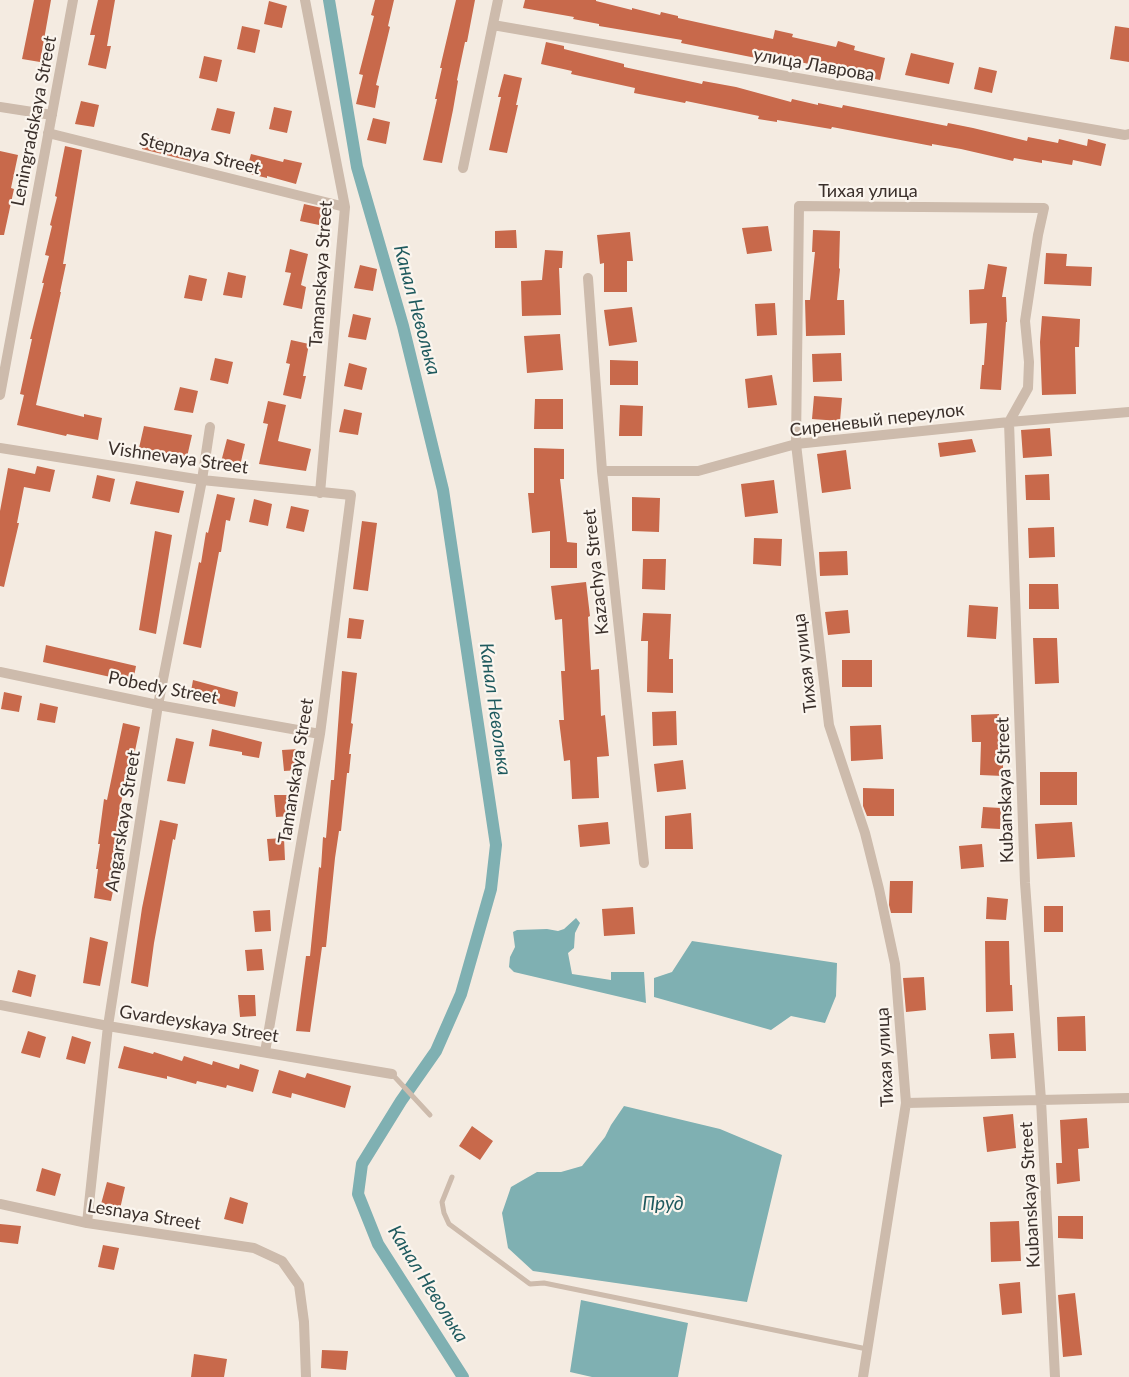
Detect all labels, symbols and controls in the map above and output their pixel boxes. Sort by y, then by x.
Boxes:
street label: Leningradskaya Street [7,34,61,208]
street label: улица Лаврова [752,44,876,86]
street label: Stepnaya Street [137,128,263,180]
street label: Тихая улица [818,180,918,202]
street label: Tamanskaya Street [305,200,337,348]
water label: Канал Неволька [389,243,445,377]
street label: Сиреневый переулок [788,399,966,441]
street label: Vishnevaya Street [106,437,250,479]
street label: Kazachya Street [579,508,613,636]
street label: Тихая улица [788,612,822,714]
water label: Канал Неволька [474,641,516,777]
street label: Pobedy Street [106,667,220,709]
street label: Tamanskaya Street [274,697,318,845]
street label: Kubanskaya Street [992,717,1018,863]
street label: Angarskaya Street [101,749,145,893]
street label: Gvardeyskaya Street [118,1001,280,1047]
street label: Тихая улица [872,1007,898,1107]
street label: Kubanskaya Street [1015,1121,1045,1269]
water label: Пруд [642,1193,684,1215]
street label: Lesnaya Street [86,1195,202,1235]
water label: Канал Неволька [383,1221,473,1347]

